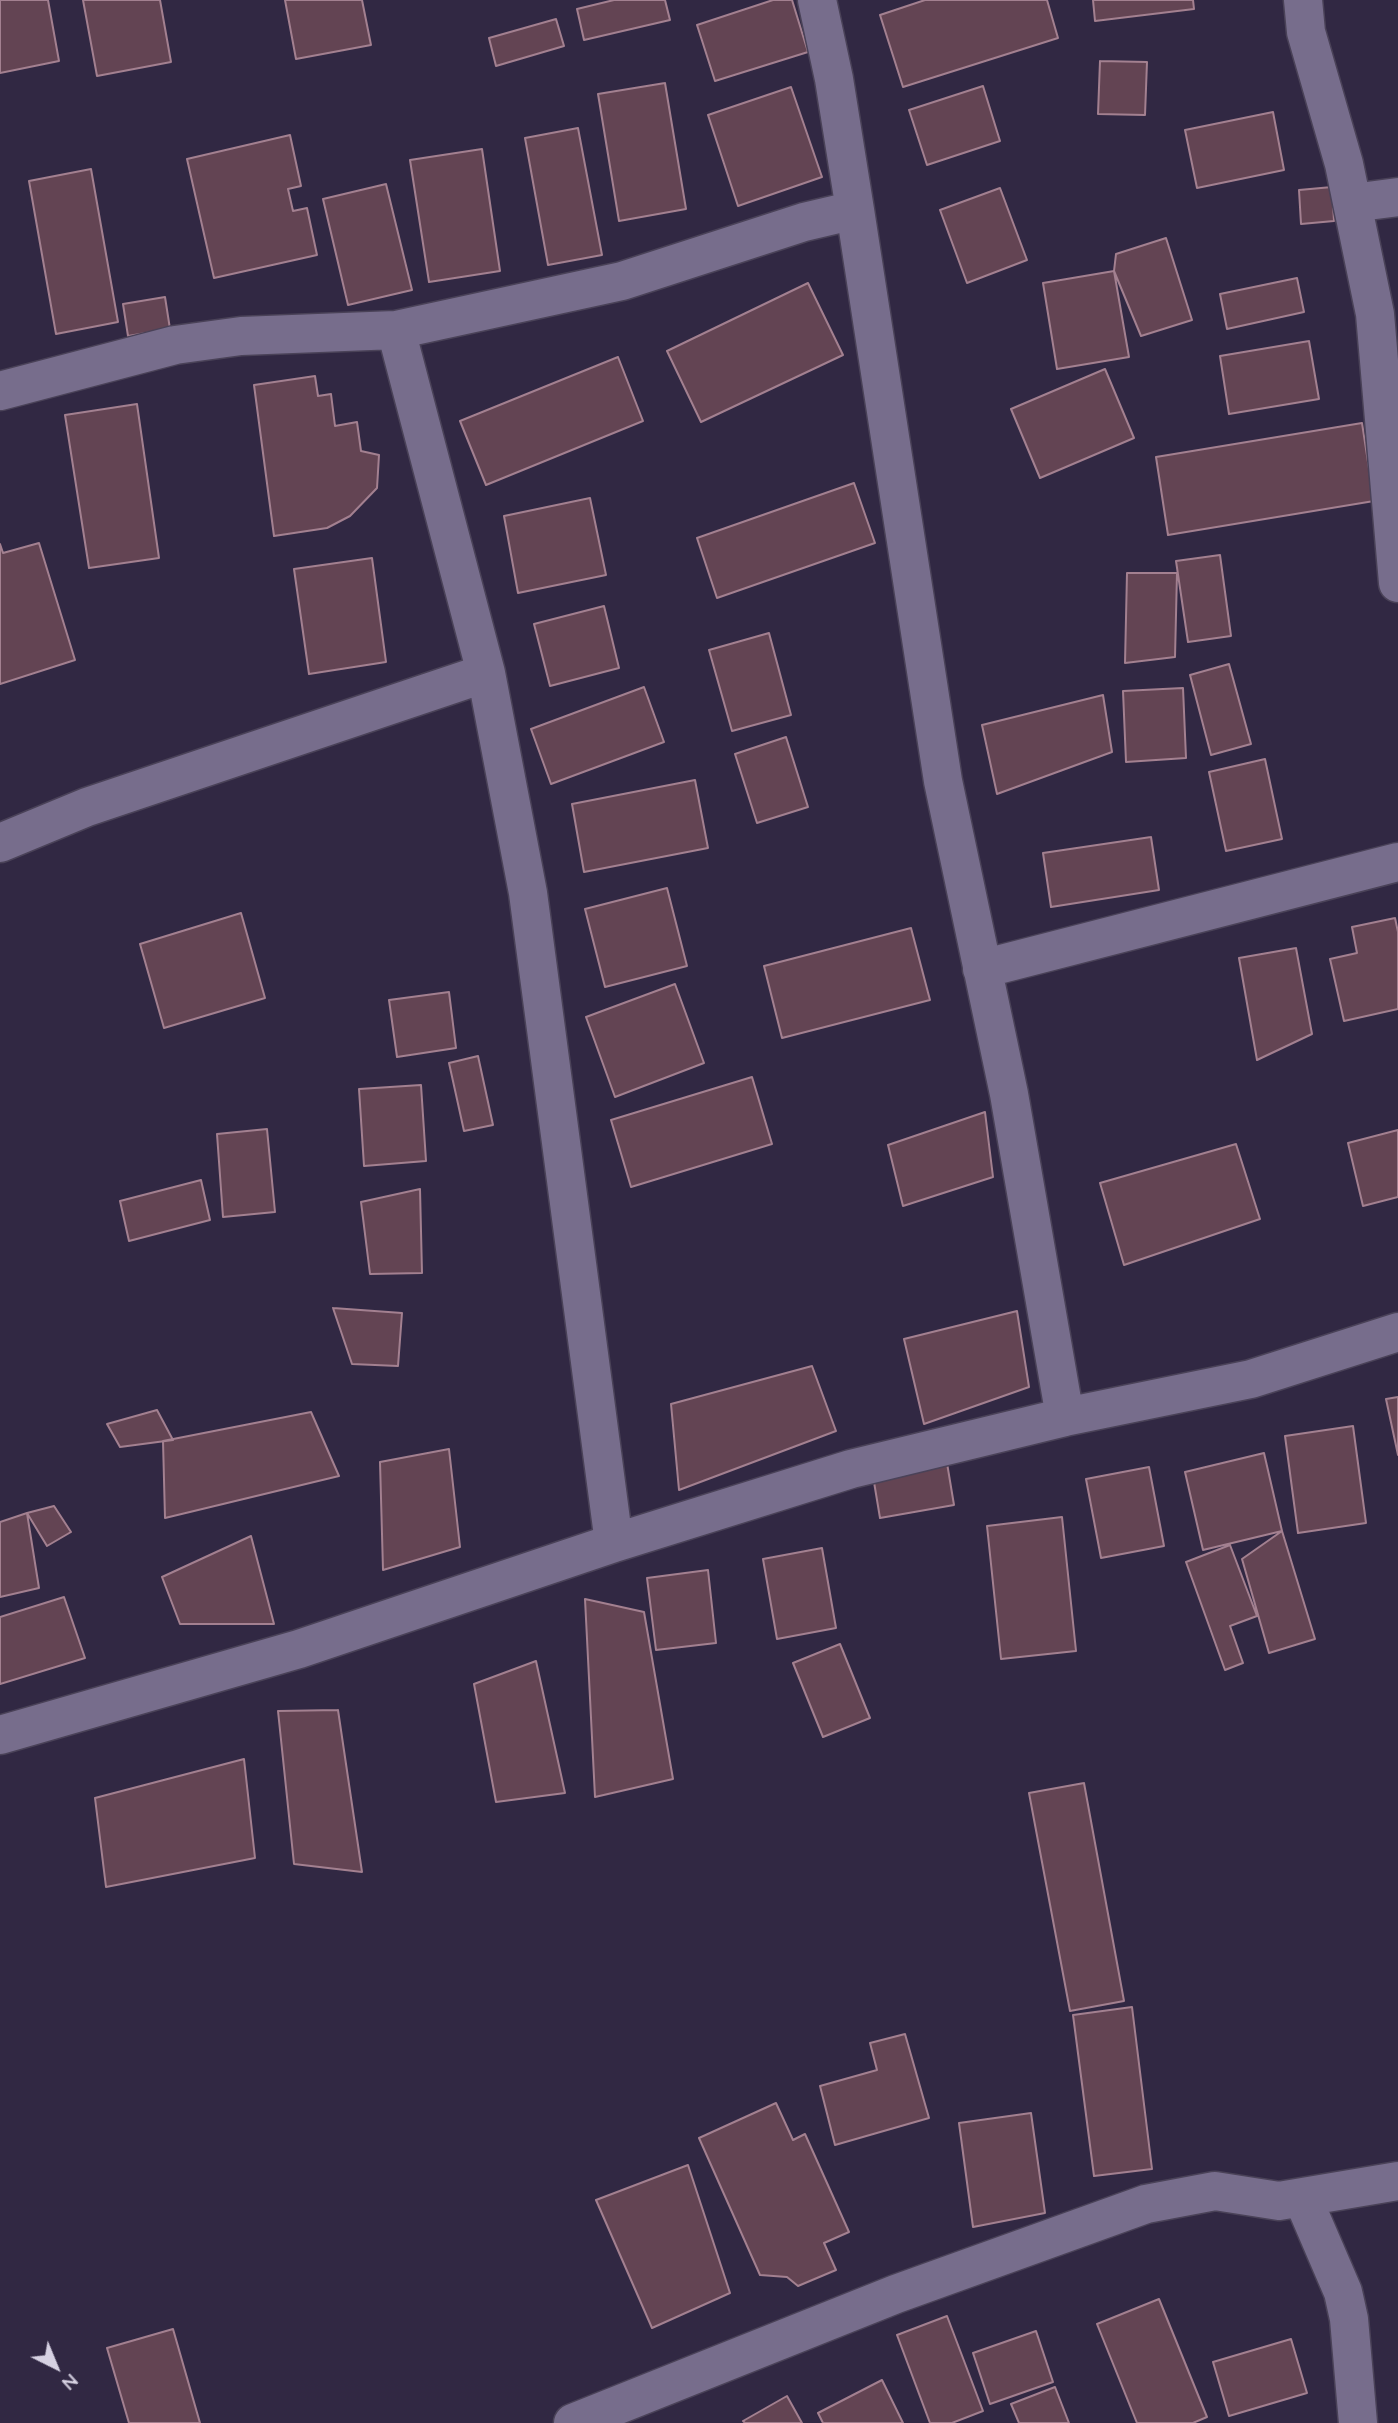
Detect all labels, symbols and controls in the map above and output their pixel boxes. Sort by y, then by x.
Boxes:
north arrow [21,2332,91,2402]
text: N [57,2369,84,2396]

